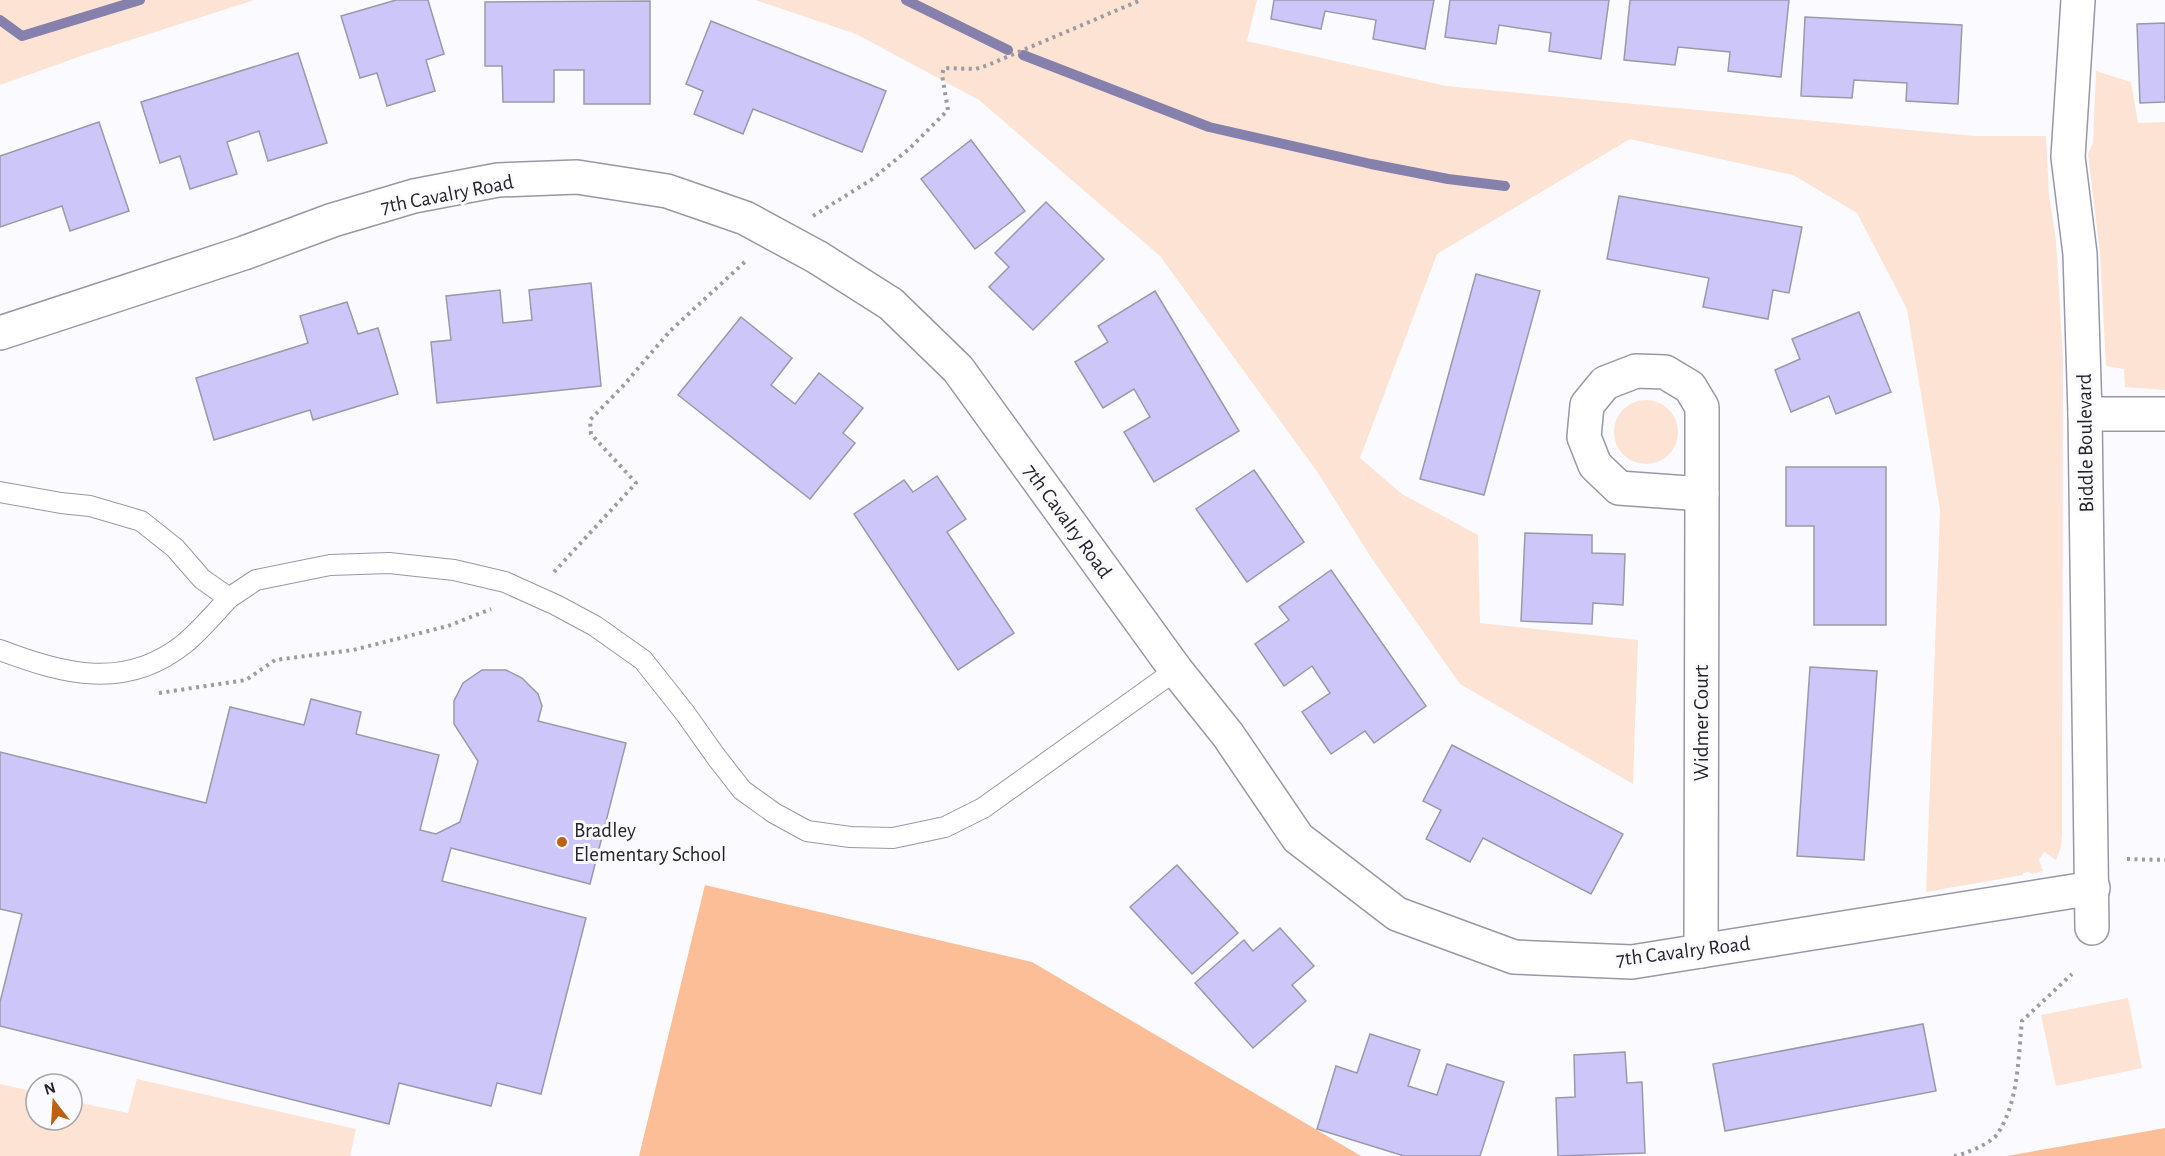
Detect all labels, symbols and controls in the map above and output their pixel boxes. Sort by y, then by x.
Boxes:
street label: 7th Cavalry Road [379,171,515,218]
street label: Biddle Boulevard [2074,373,2097,513]
street label: 7th Cavalry Road [1019,461,1116,582]
street label: Widmer Court [1691,665,1712,781]
place label: Bradley Elementary School [574,820,726,865]
marker: Bradley Elementary School [555,835,569,849]
street label: 7th Cavalry Road [1615,933,1751,970]
north arrow [24,1072,84,1132]
text: N [42,1079,58,1098]

